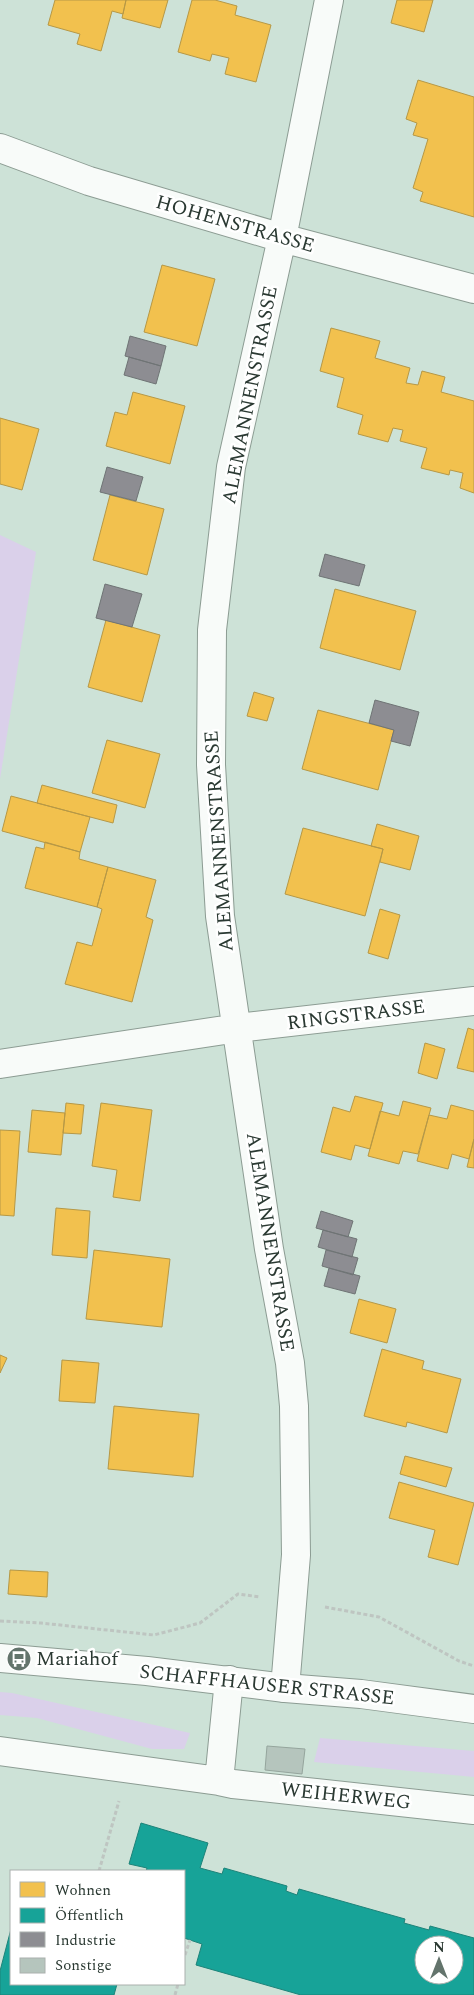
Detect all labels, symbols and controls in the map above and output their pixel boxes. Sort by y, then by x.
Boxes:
street label: HOHENSTRASSE [152,187,318,261]
street label: ALEMANNENSTRASSE [214,283,286,507]
street label: ALEMANNENSTRASSE [196,729,242,953]
street label: RINGSTRASSE [285,992,427,1038]
street label: ALEMANNENSTRASSE [238,1130,302,1354]
place label: Mariahof [36,1644,120,1674]
bus stop icon: Mariahof [6,1646,32,1672]
street label: SCHAFFHAUSER STRASSE [138,1657,396,1713]
street label: WEIHERWEG [279,1774,413,1818]
legend [10,1870,185,1985]
text: Wohnen [55,1879,111,1902]
text: Öffentlich [55,1904,124,1927]
text: Industrie [55,1929,116,1952]
north arrow [414,1935,464,1985]
text: N [433,1937,445,1958]
text: Sonstige [55,1954,112,1977]

